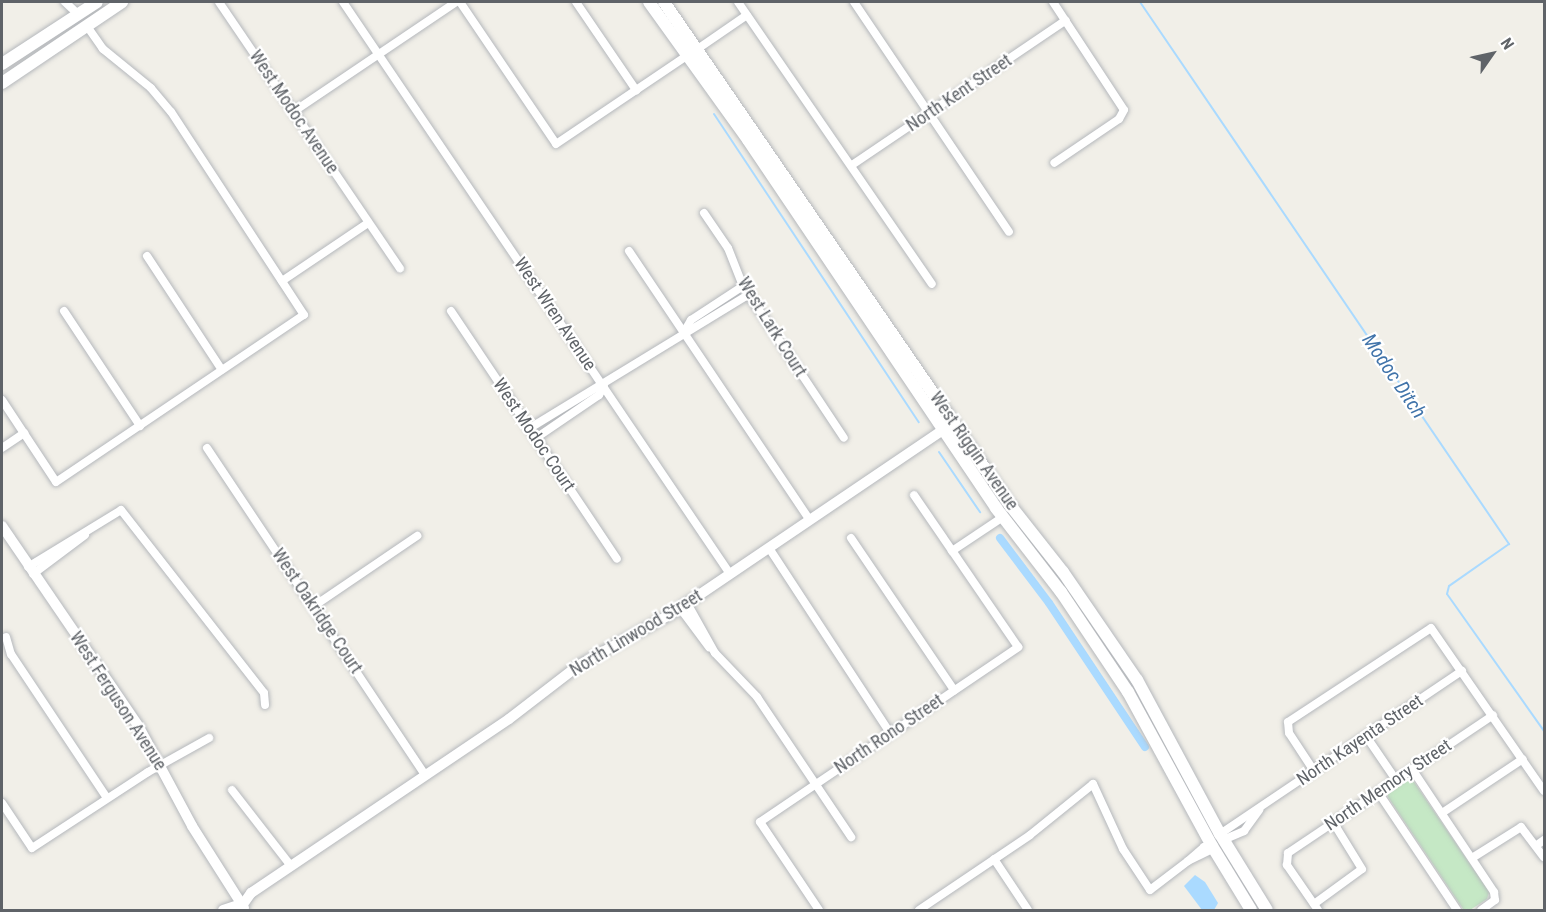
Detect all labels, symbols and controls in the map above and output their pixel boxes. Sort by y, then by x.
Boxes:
north arrow [1462,24,1522,84]
text: N [1497,34,1518,53]
street label: West Modoc Avenue [245,46,343,178]
street label: North Kent Street [902,50,1016,136]
street label: West Wren Avenue [509,253,601,375]
street label: West Lark Court [733,273,811,381]
water label: Modoc Ditch [1357,329,1431,423]
street label: West Modoc Court [488,374,580,496]
street label: West Riggin Avenue [925,388,1023,514]
street label: West Oakridge Court [267,544,367,678]
street label: North Linwood Street [566,585,706,681]
street label: West Ferguson Avenue [65,627,171,775]
street label: North Rono Street [830,690,948,778]
street label: North Kayenta Street [1293,690,1427,790]
street label: North Memory Street [1320,735,1456,835]

